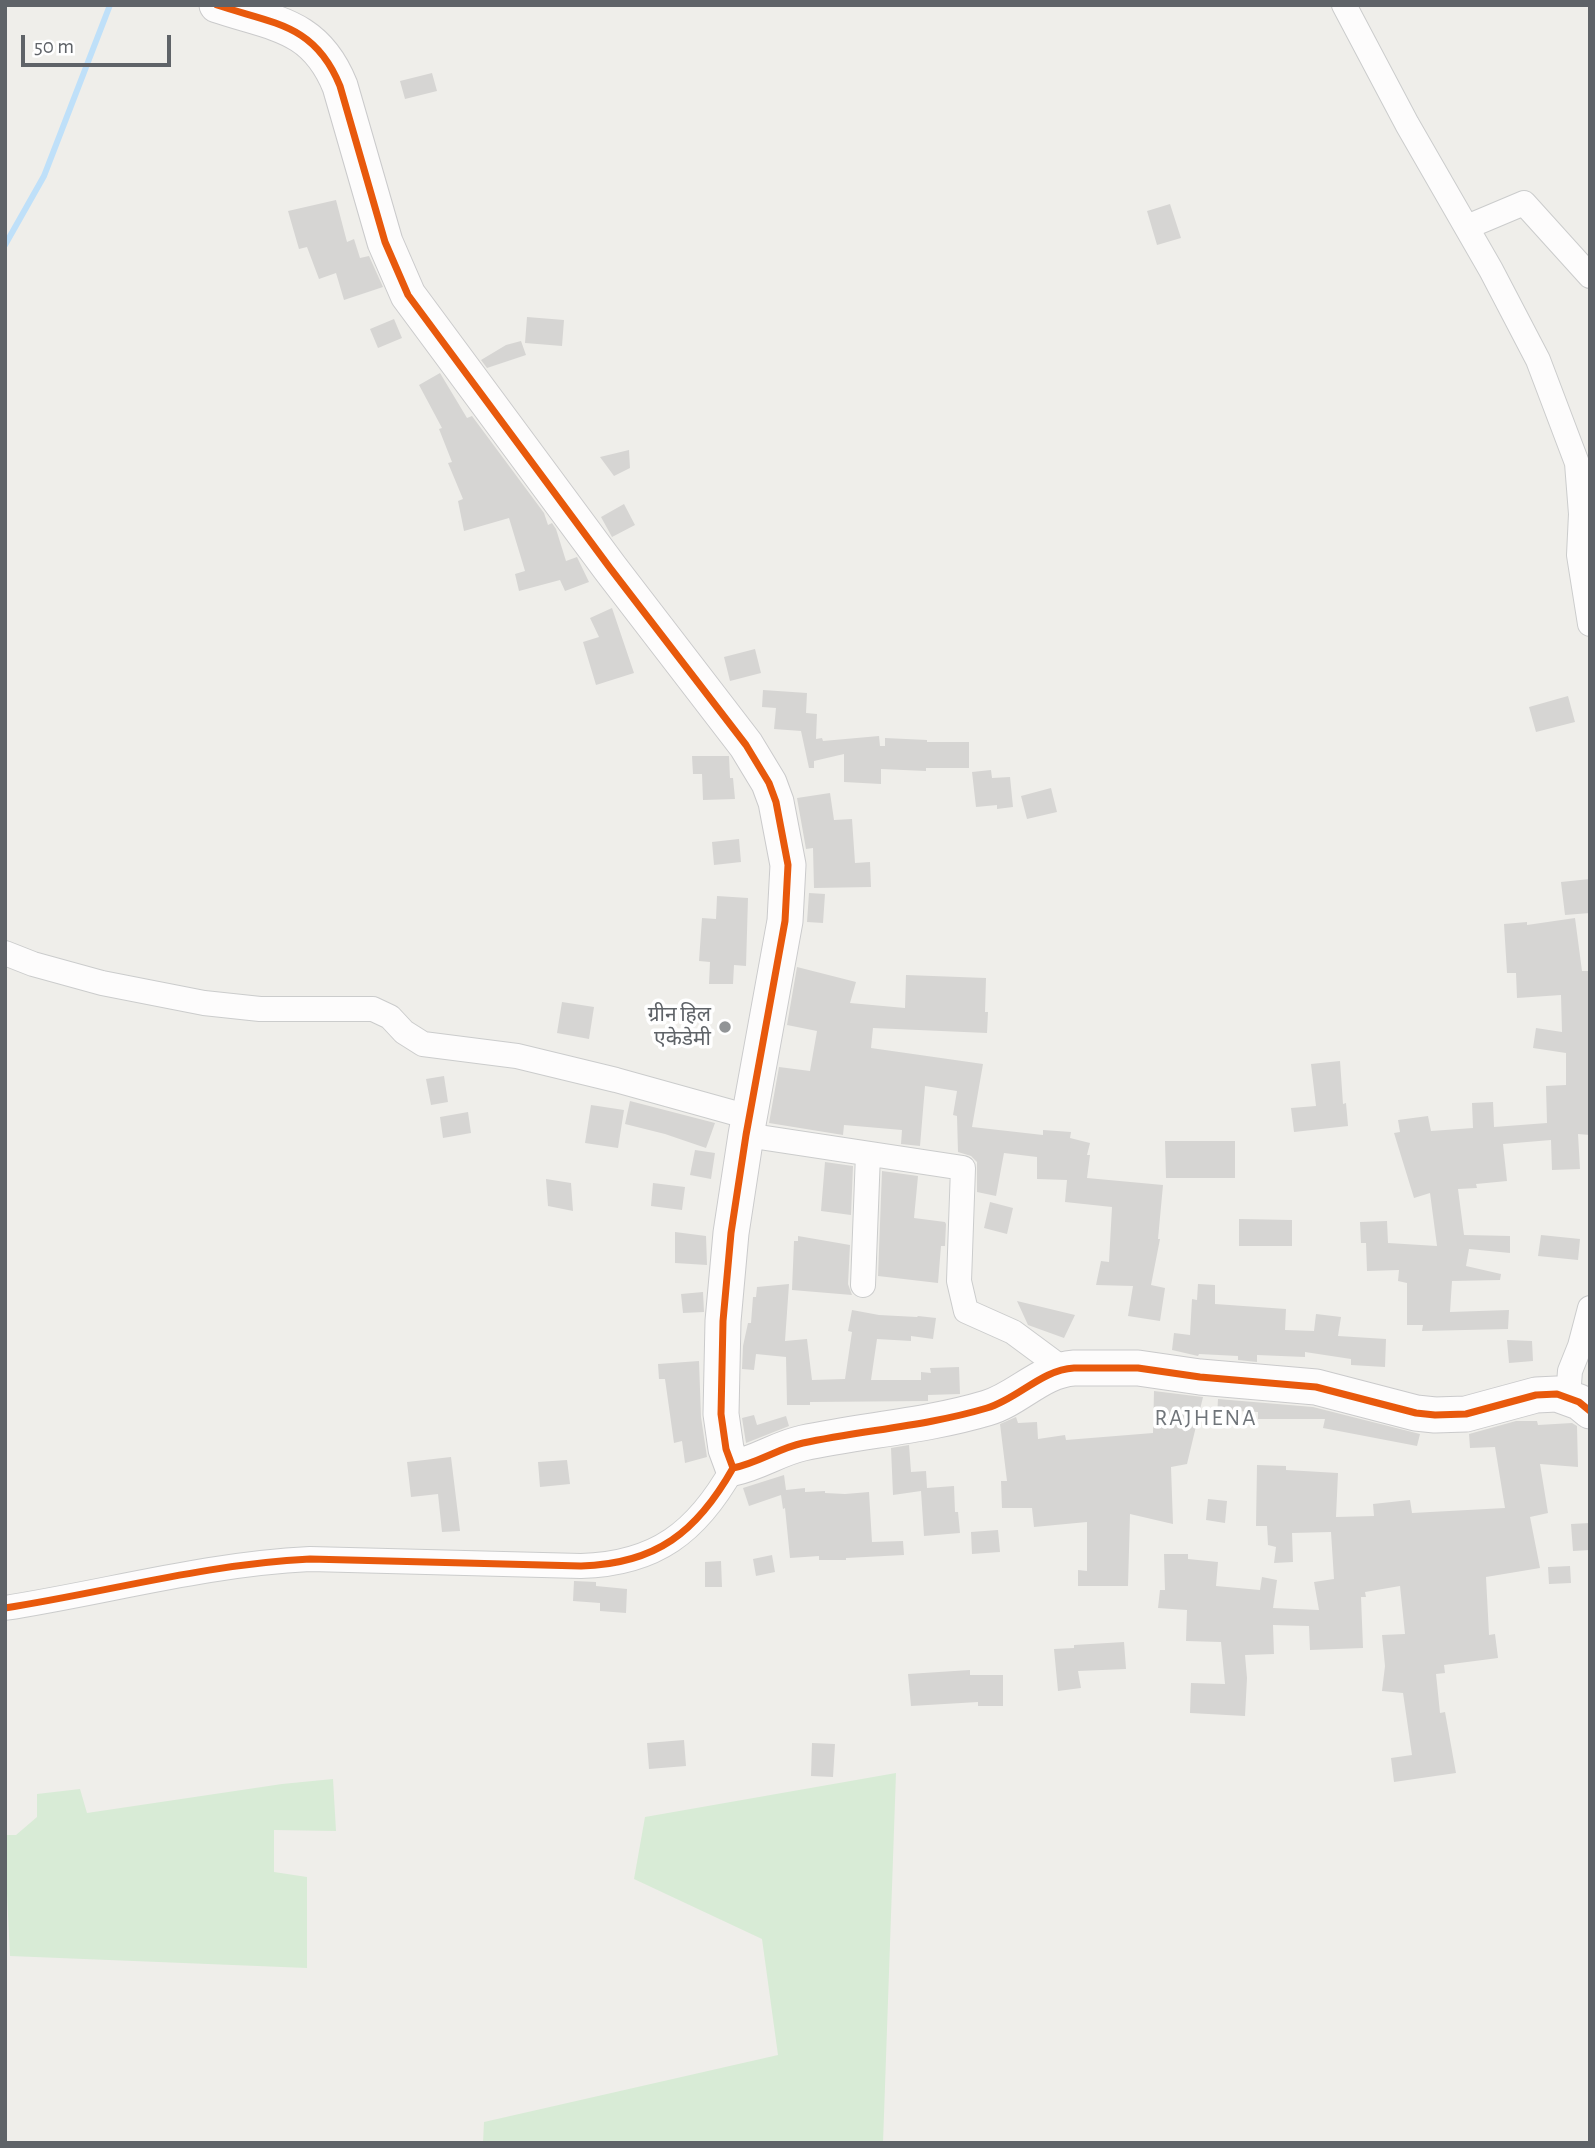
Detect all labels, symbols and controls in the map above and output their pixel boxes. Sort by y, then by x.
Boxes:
scale bar [24,21,175,65]
text: 50 m [34,36,74,57]
place label: ग्रीन हिल एकेडेमी [648,1002,711,1052]
marker: ग्रीन हिल एकेडेमी [717,1019,733,1035]
district label: RAJHENA [1155,1404,1257,1432]

